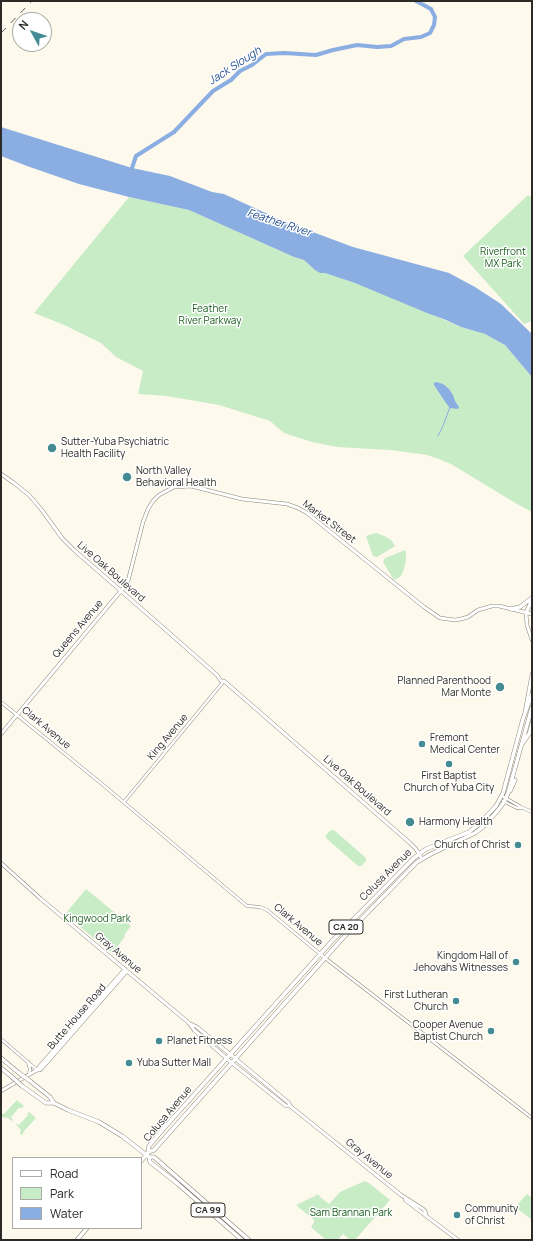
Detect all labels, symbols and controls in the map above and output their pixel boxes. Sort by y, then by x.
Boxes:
north arrow [12,12,52,52]
text: N [15,17,31,32]
water label: Jack Slough [206,44,264,88]
water label: Feather River [245,206,313,240]
park label: Riverfront MX Park [480,246,526,270]
park label: Feather River Parkway [179,303,241,326]
place label: Sutter-Yuba Psychiatric Health Facility [61,436,169,460]
marker: Sutter-Yuba Psychiatric Health Facility [46,442,58,454]
place label: North Valley Behavioral Health [136,465,216,488]
marker: North Valley Behavioral Health [121,471,133,483]
street label: Market Street [300,498,358,546]
street label: Live Oak Boulevard [75,539,147,605]
street label: Queens Avenue [50,598,106,660]
place label: Planned Parenthood Mar Monte [397,675,491,698]
marker: Planned Parenthood Mar Monte [494,681,506,693]
street label: Clark Avenue [19,704,73,752]
street label: King Avenue [145,712,191,762]
place label: Fremont Medical Center [430,732,500,756]
marker: Fremont Medical Center [417,739,427,749]
street label: Live Oak Boulevard [321,753,393,819]
marker: First Baptist Church of Yuba City [444,759,454,769]
place label: First Baptist Church of Yuba City [404,770,494,794]
marker: Harmony Health [404,816,416,828]
place label: Harmony Health [419,816,493,828]
place label: Church of Christ [434,839,510,851]
marker: Church of Christ [513,840,523,850]
street label: Colusa Avenue [358,847,414,903]
street label: Clark Avenue [271,901,325,949]
park label: Kingwood Park [63,913,131,925]
road number: CA 20 [329,920,363,934]
street label: Gray Avenue [92,930,144,976]
place label: Kingdom Hall of Jehovahs Witnesses [413,950,508,974]
marker: Kingdom Hall of Jehovahs Witnesses [511,957,521,967]
street label: Butte House Road [45,982,109,1052]
place label: First Lutheran Church [384,989,448,1012]
marker: First Lutheran Church [451,996,461,1006]
place label: Cooper Avenue Baptist Church [412,1019,483,1042]
marker: Cooper Avenue Baptist Church [486,1026,496,1036]
place label: Planet Fitness [167,1035,232,1047]
marker: Planet Fitness [154,1036,164,1046]
place label: Yuba Sutter Mall [137,1057,211,1069]
marker: Yuba Sutter Mall [124,1058,134,1068]
street label: Colusa Avenue [141,1084,195,1144]
street label: Gray Avenue [343,1136,395,1182]
legend [12,1157,142,1229]
text: Road [50,1165,78,1182]
text: Park [50,1185,74,1202]
road number: CA 99 [191,1203,225,1217]
place label: Community of Christ [465,1203,518,1226]
text: Water [50,1205,83,1222]
park label: Sam Brannan Park [310,1207,392,1219]
marker: Community of Christ [452,1210,462,1220]

